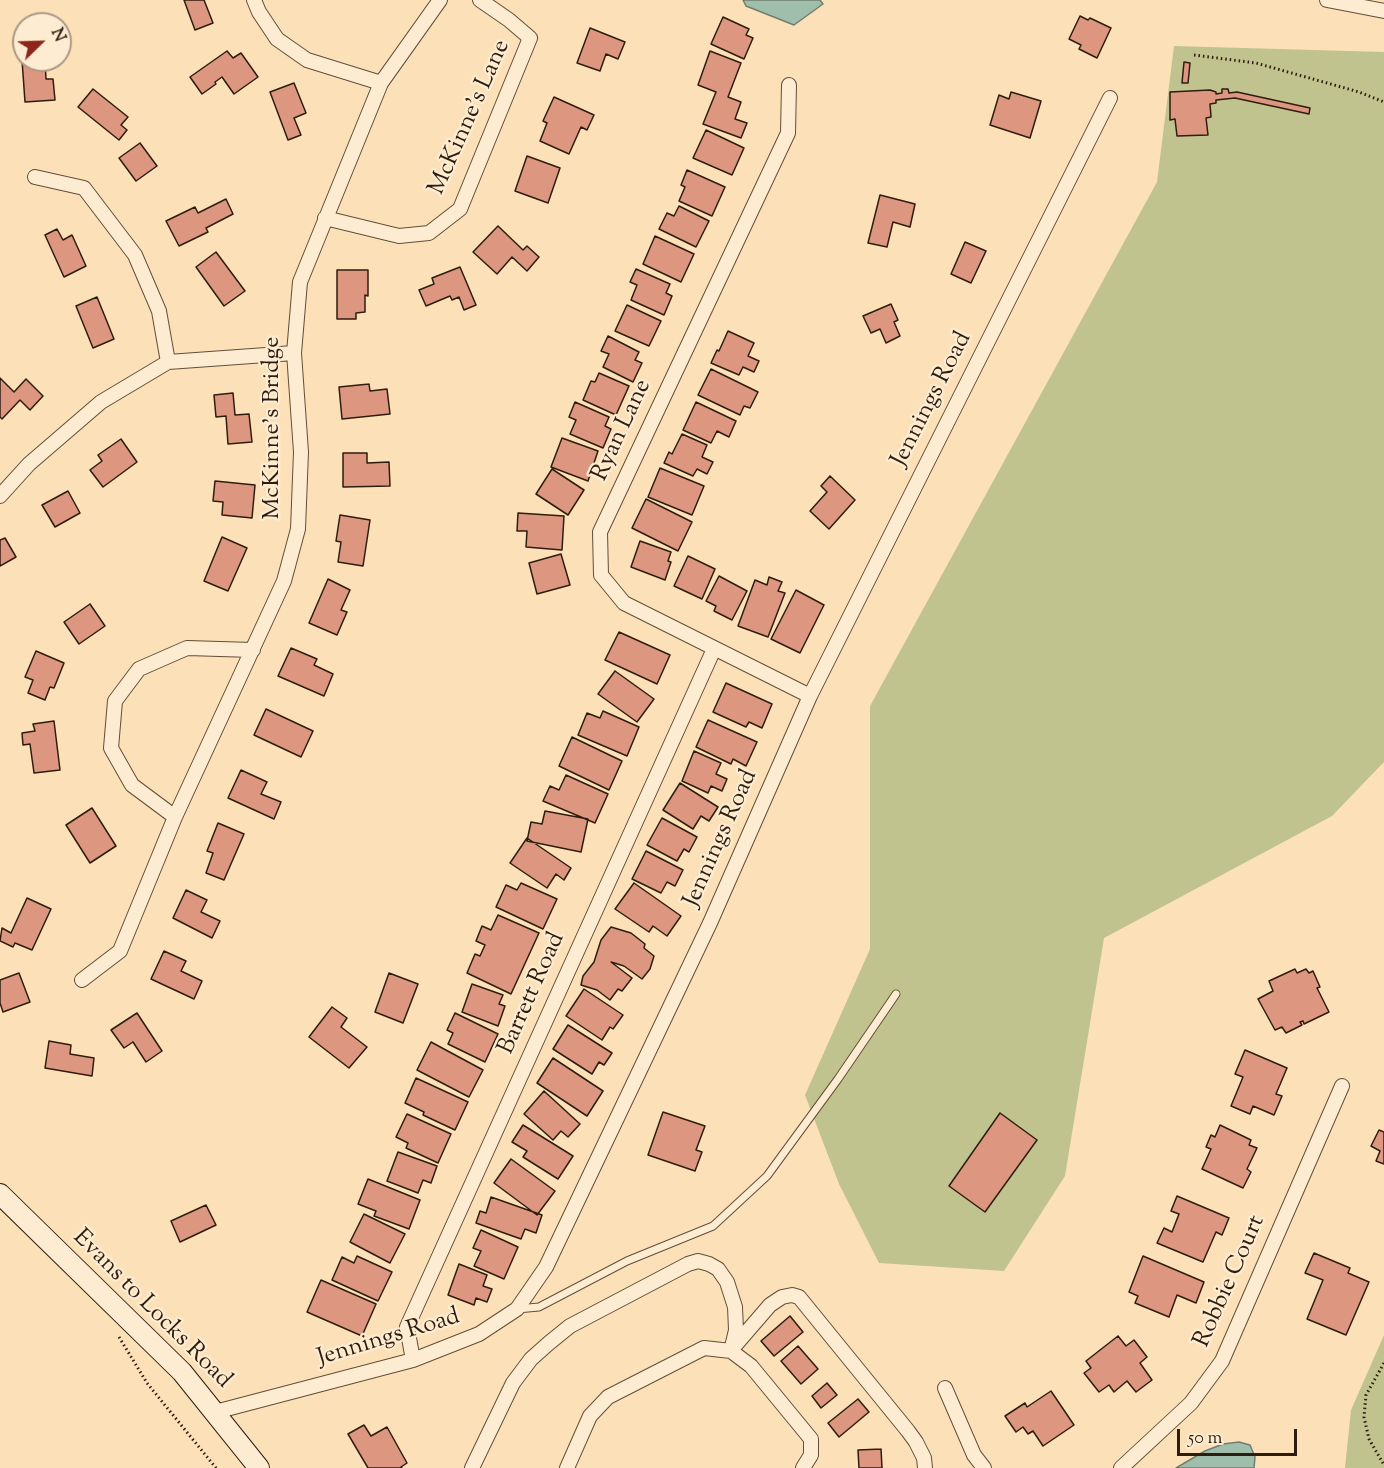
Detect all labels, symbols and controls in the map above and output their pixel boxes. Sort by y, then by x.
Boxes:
north arrow [12,12,72,72]
text: N [44,25,70,46]
street label: McKinne's Lane [424,36,518,200]
street label: Jennings Road [887,328,979,472]
street label: McKinne's Bridge [260,337,288,519]
street label: Ryan Lane [587,376,659,486]
street label: Jennings Road [679,766,765,912]
street label: Barrett Road [493,929,573,1059]
street label: Robbie Court [1189,1212,1273,1352]
street label: Evans to Locks Road [65,1224,237,1396]
street label: Jennings Road [314,1304,464,1374]
scale bar [1180,1417,1300,1455]
text: 50 m [1188,1426,1222,1452]

